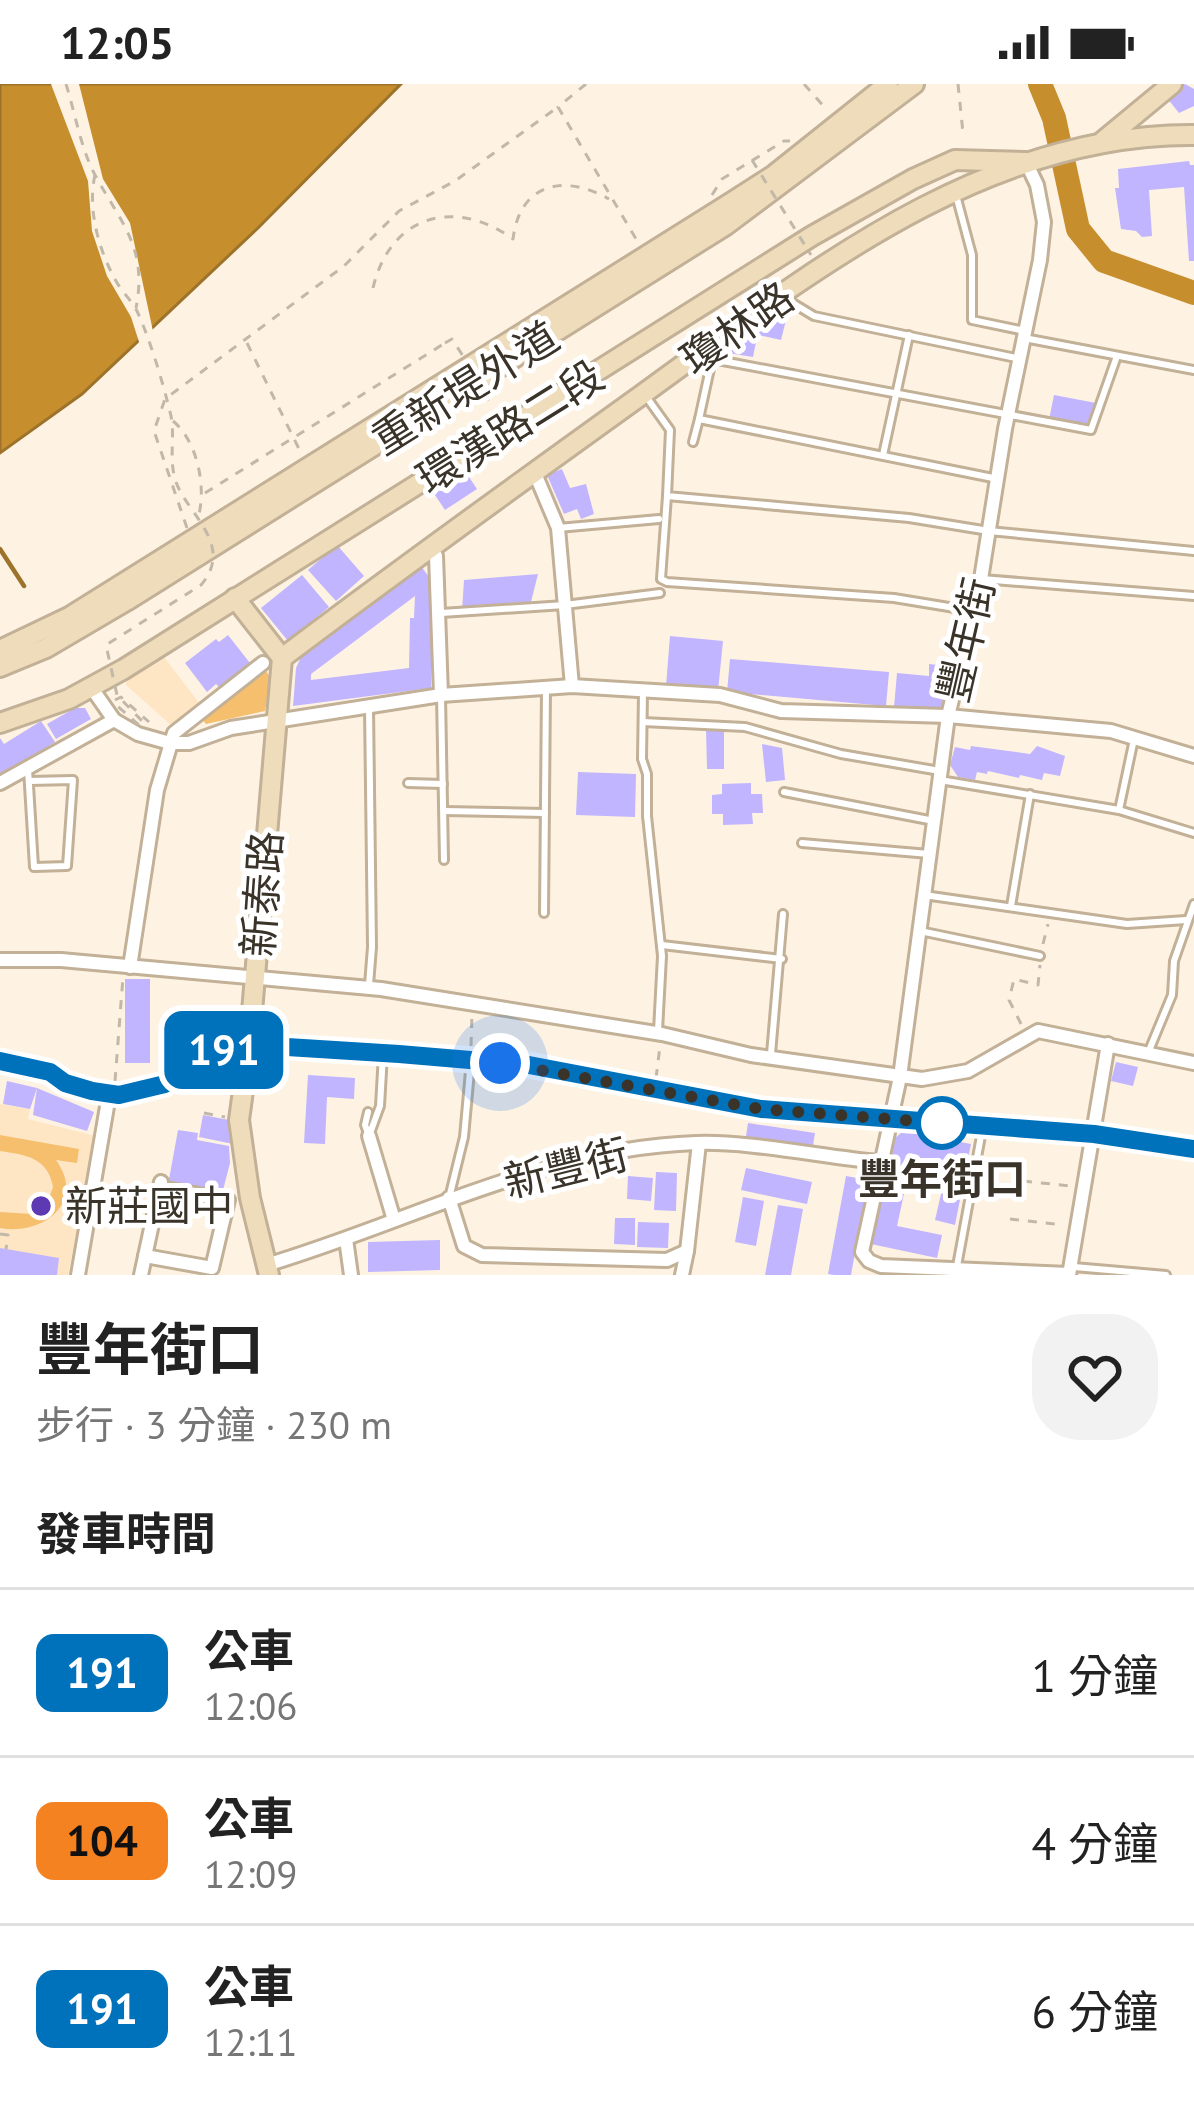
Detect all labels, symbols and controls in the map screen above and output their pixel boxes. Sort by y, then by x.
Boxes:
text: 12:05 [60,13,174,71]
street label: 瓊林路 [669,269,804,386]
street label: 重新堤外道 [361,309,568,467]
street label: 環漢路二段 [406,348,613,506]
street label: 豐年街 [925,572,1006,707]
street label: 新泰路 [230,829,293,959]
line badge: 191 [155,1011,293,1089]
text: 191 [188,1022,260,1077]
your location [470,1033,530,1093]
marker: 豐年街口 [917,1098,967,1148]
street label: 新豐街 [498,1126,634,1209]
place label: 豐年街口 [858,1151,1026,1206]
place label: 新莊國中 [65,1178,233,1233]
marker: 新莊國中 [28,1193,54,1219]
text: 豐年街口 [36,1312,264,1386]
button: heart [1032,1314,1158,1440]
text: 步行 · 3 分鐘 · 230 m [36,1399,392,1450]
text: 發車時間 [36,1504,216,1562]
text: 公車 [204,1621,294,1679]
text: 191 [66,1645,138,1700]
text: 1 分鐘 [1031,1646,1158,1704]
text: 12:06 [204,1680,298,1731]
text: 公車 [204,1789,294,1847]
text: 104 [66,1813,138,1868]
text: 4 分鐘 [1031,1814,1158,1872]
text: 12:09 [204,1848,298,1899]
text: 公車 [204,1957,294,2015]
text: 191 [66,1981,138,2036]
text: 6 分鐘 [1031,1982,1158,2040]
text: 12:11 [204,2016,298,2067]

